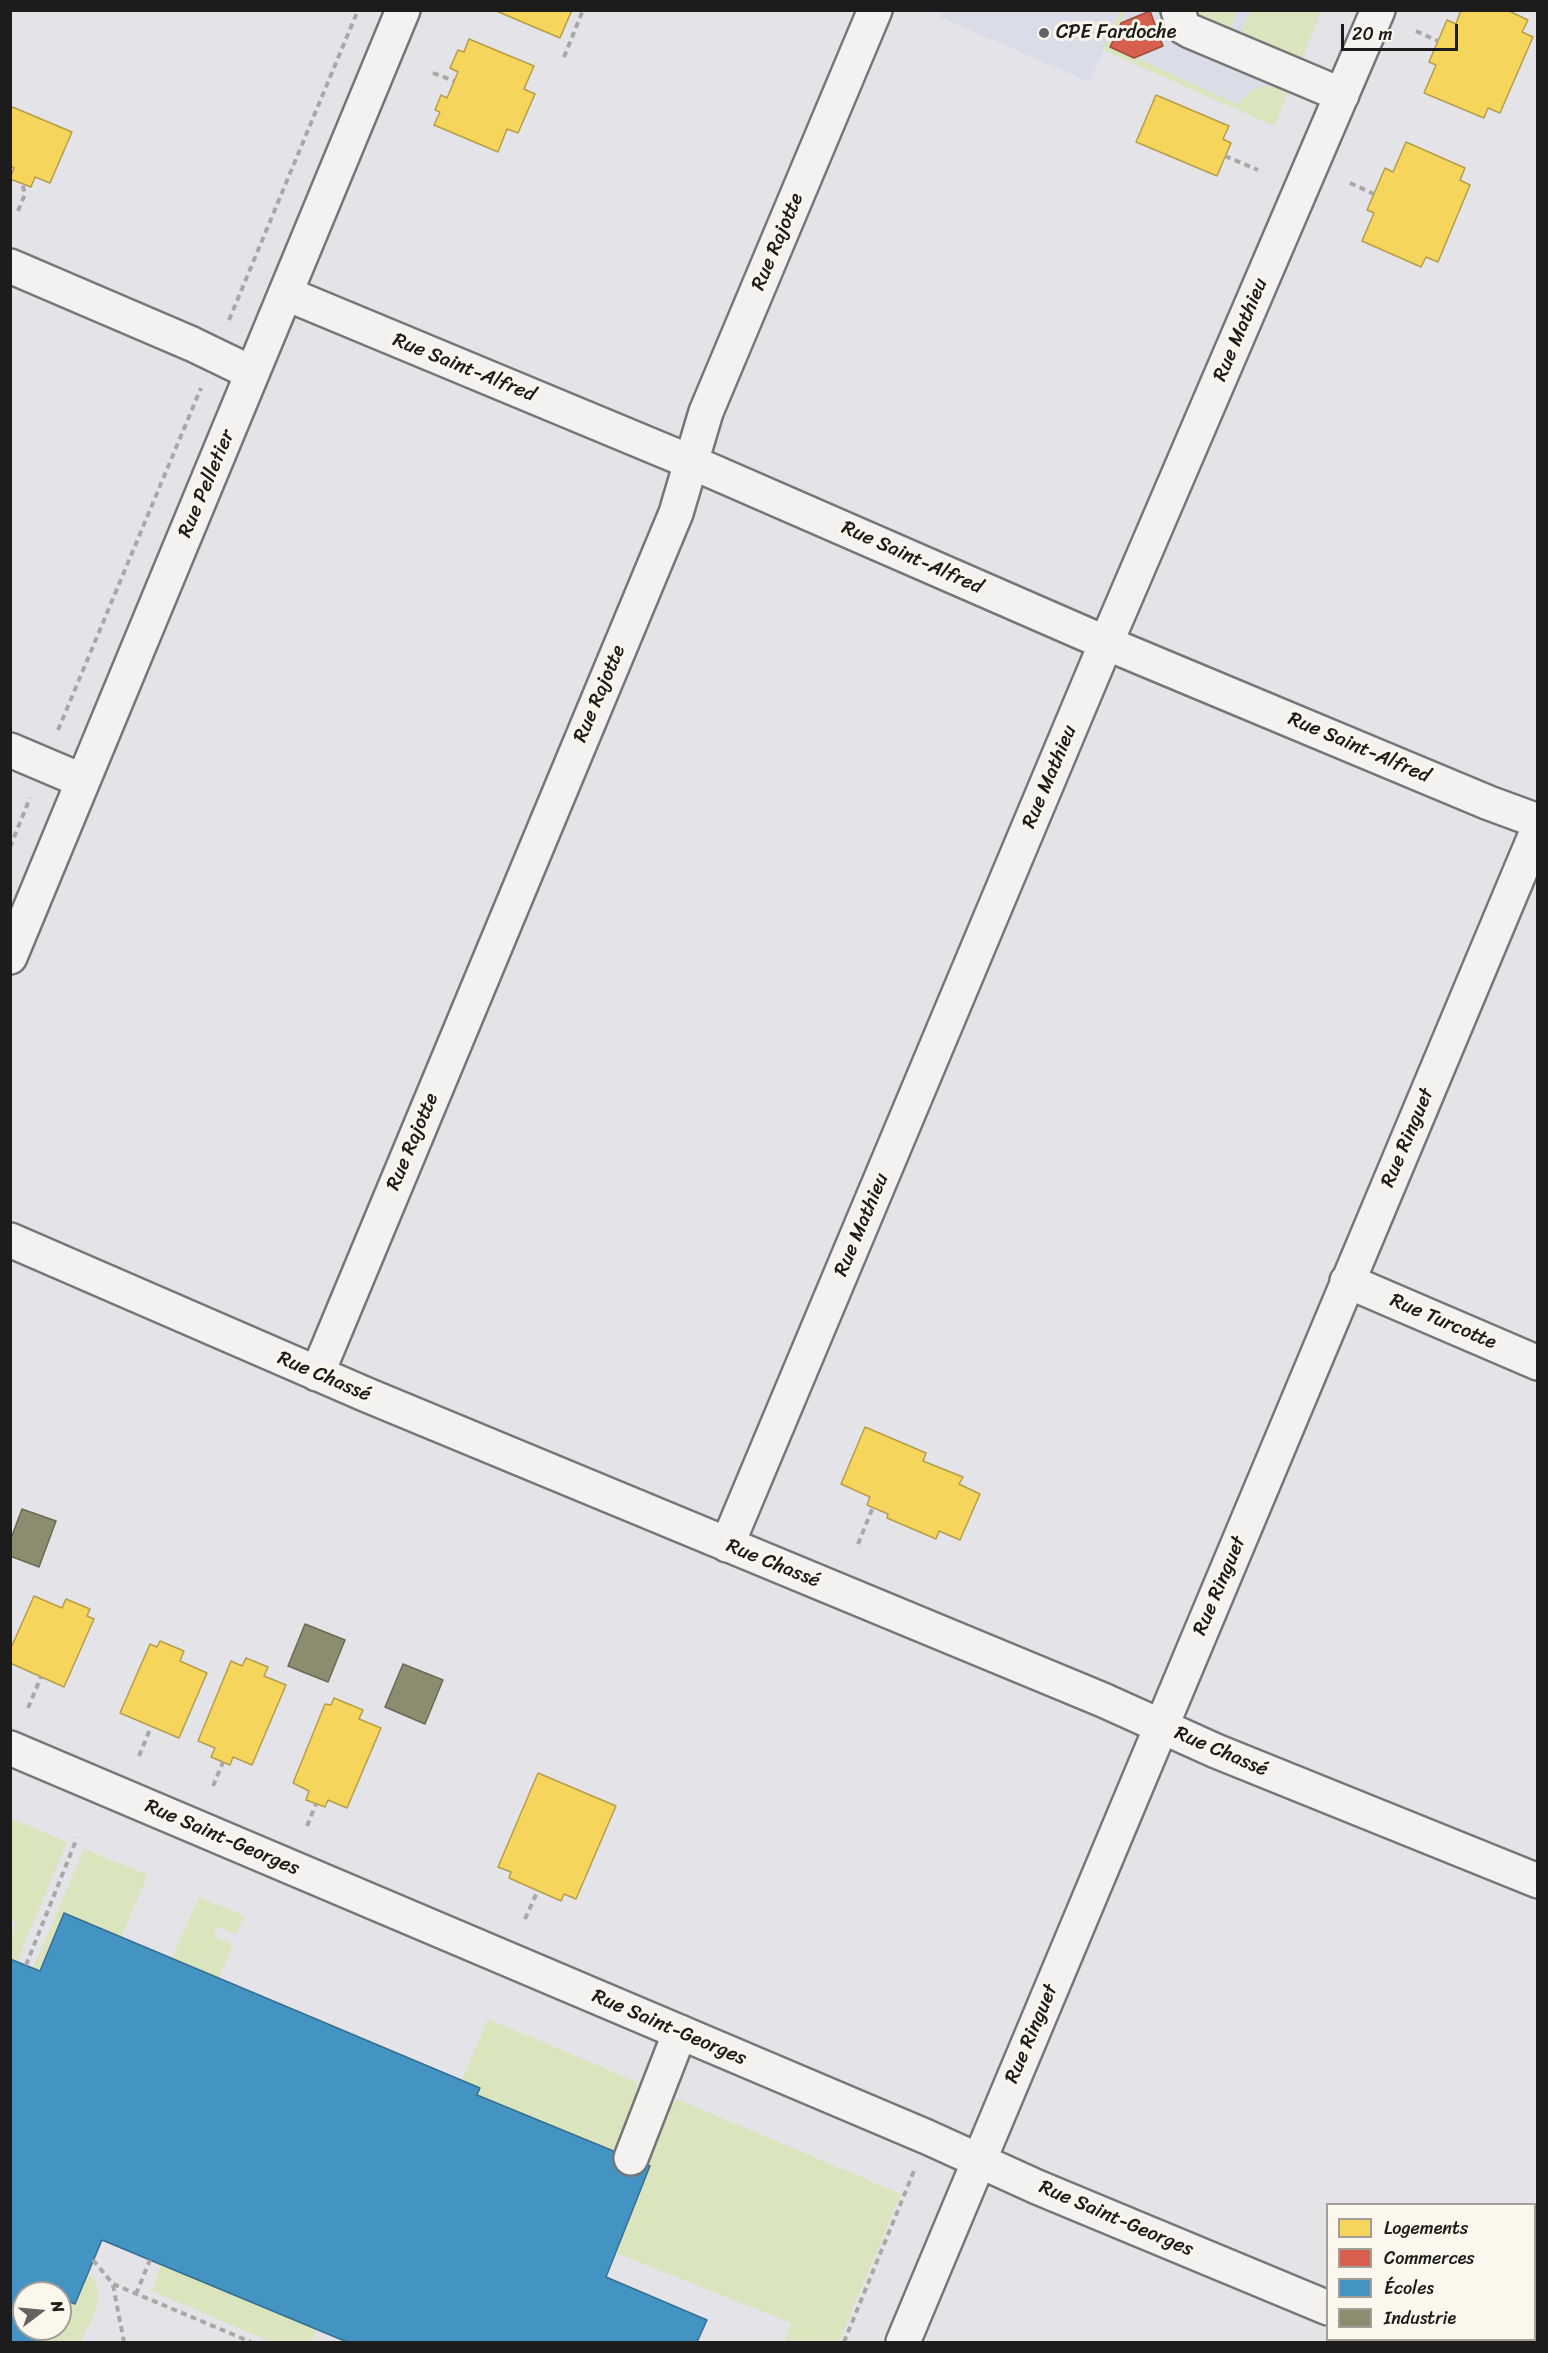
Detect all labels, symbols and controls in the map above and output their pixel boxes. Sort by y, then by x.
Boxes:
scale bar [1344,12,1461,50]
text: 20 m [1352,18,1392,50]
place label: CPE Fardoche [1056,21,1176,45]
marker: CPE Fardoche [1037,26,1051,40]
street label: Rue Rajotte [747,190,809,294]
street label: Rue Mathieu [1209,275,1273,385]
street label: Rue Saint-Alfred [389,328,539,408]
street label: Rue Pelletier [174,427,240,541]
street label: Rue Saint-Alfred [838,516,986,600]
street label: Rue Rajotte [569,642,631,746]
street label: Rue Saint-Alfred [1284,707,1434,789]
street label: Rue Mathieu [1018,722,1082,832]
street label: Rue Ringuet [1376,1085,1440,1191]
street label: Rue Rajotte [382,1090,444,1194]
street label: Rue Mathieu [830,1170,894,1280]
street label: Rue Turcotte [1386,1289,1500,1355]
street label: Rue Chassé [274,1347,374,1407]
street label: Rue Ringuet [1188,1533,1252,1639]
street label: Rue Chassé [723,1534,823,1594]
street label: Rue Chassé [1171,1722,1271,1782]
street label: Rue Saint-Georges [141,1795,303,1881]
street label: Rue Ringuet [1000,1981,1064,2087]
street label: Rue Saint-Georges [588,1985,750,2071]
street label: Rue Saint-Georges [1035,2176,1197,2262]
legend [1326,2203,1536,2341]
text: Logements [1384,2212,1468,2244]
text: Commerces [1384,2242,1475,2274]
text: Écoles [1384,2272,1434,2304]
north arrow [12,2281,72,2341]
text: N [42,2297,73,2316]
text: Industrie [1384,2302,1456,2334]

